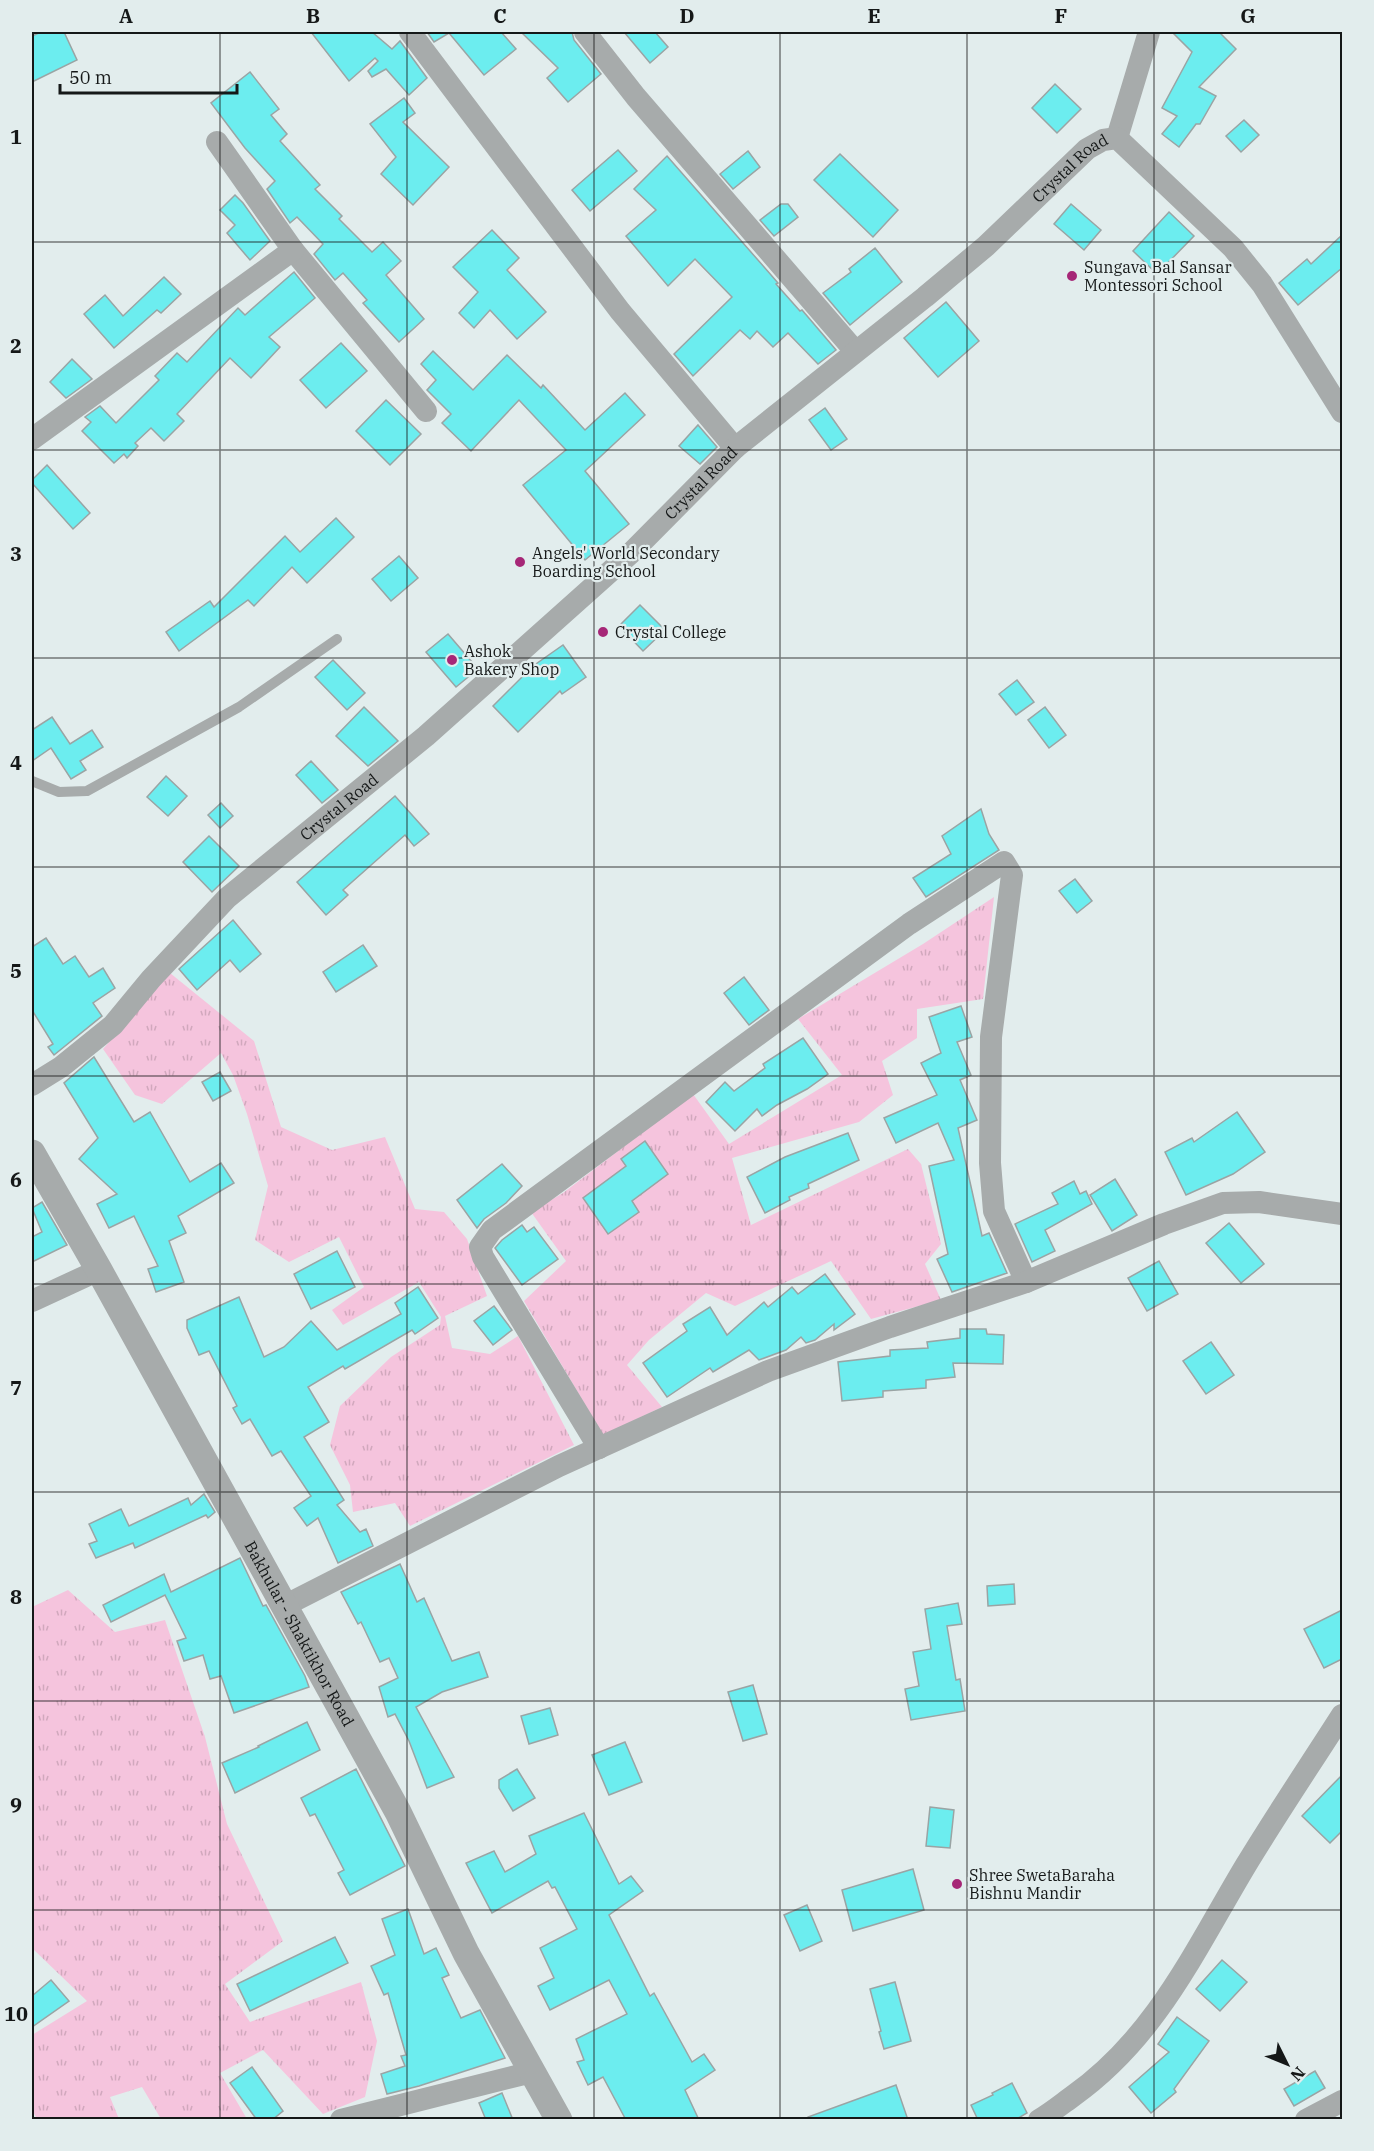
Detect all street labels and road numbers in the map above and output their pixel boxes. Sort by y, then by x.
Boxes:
street label: Crystal Road [1028,129,1112,207]
street label: Crystal Road [660,442,741,524]
street label: Crystal Road [296,769,382,845]
street label: Bakhular - Shaktikhor Road [240,1537,359,1730]

